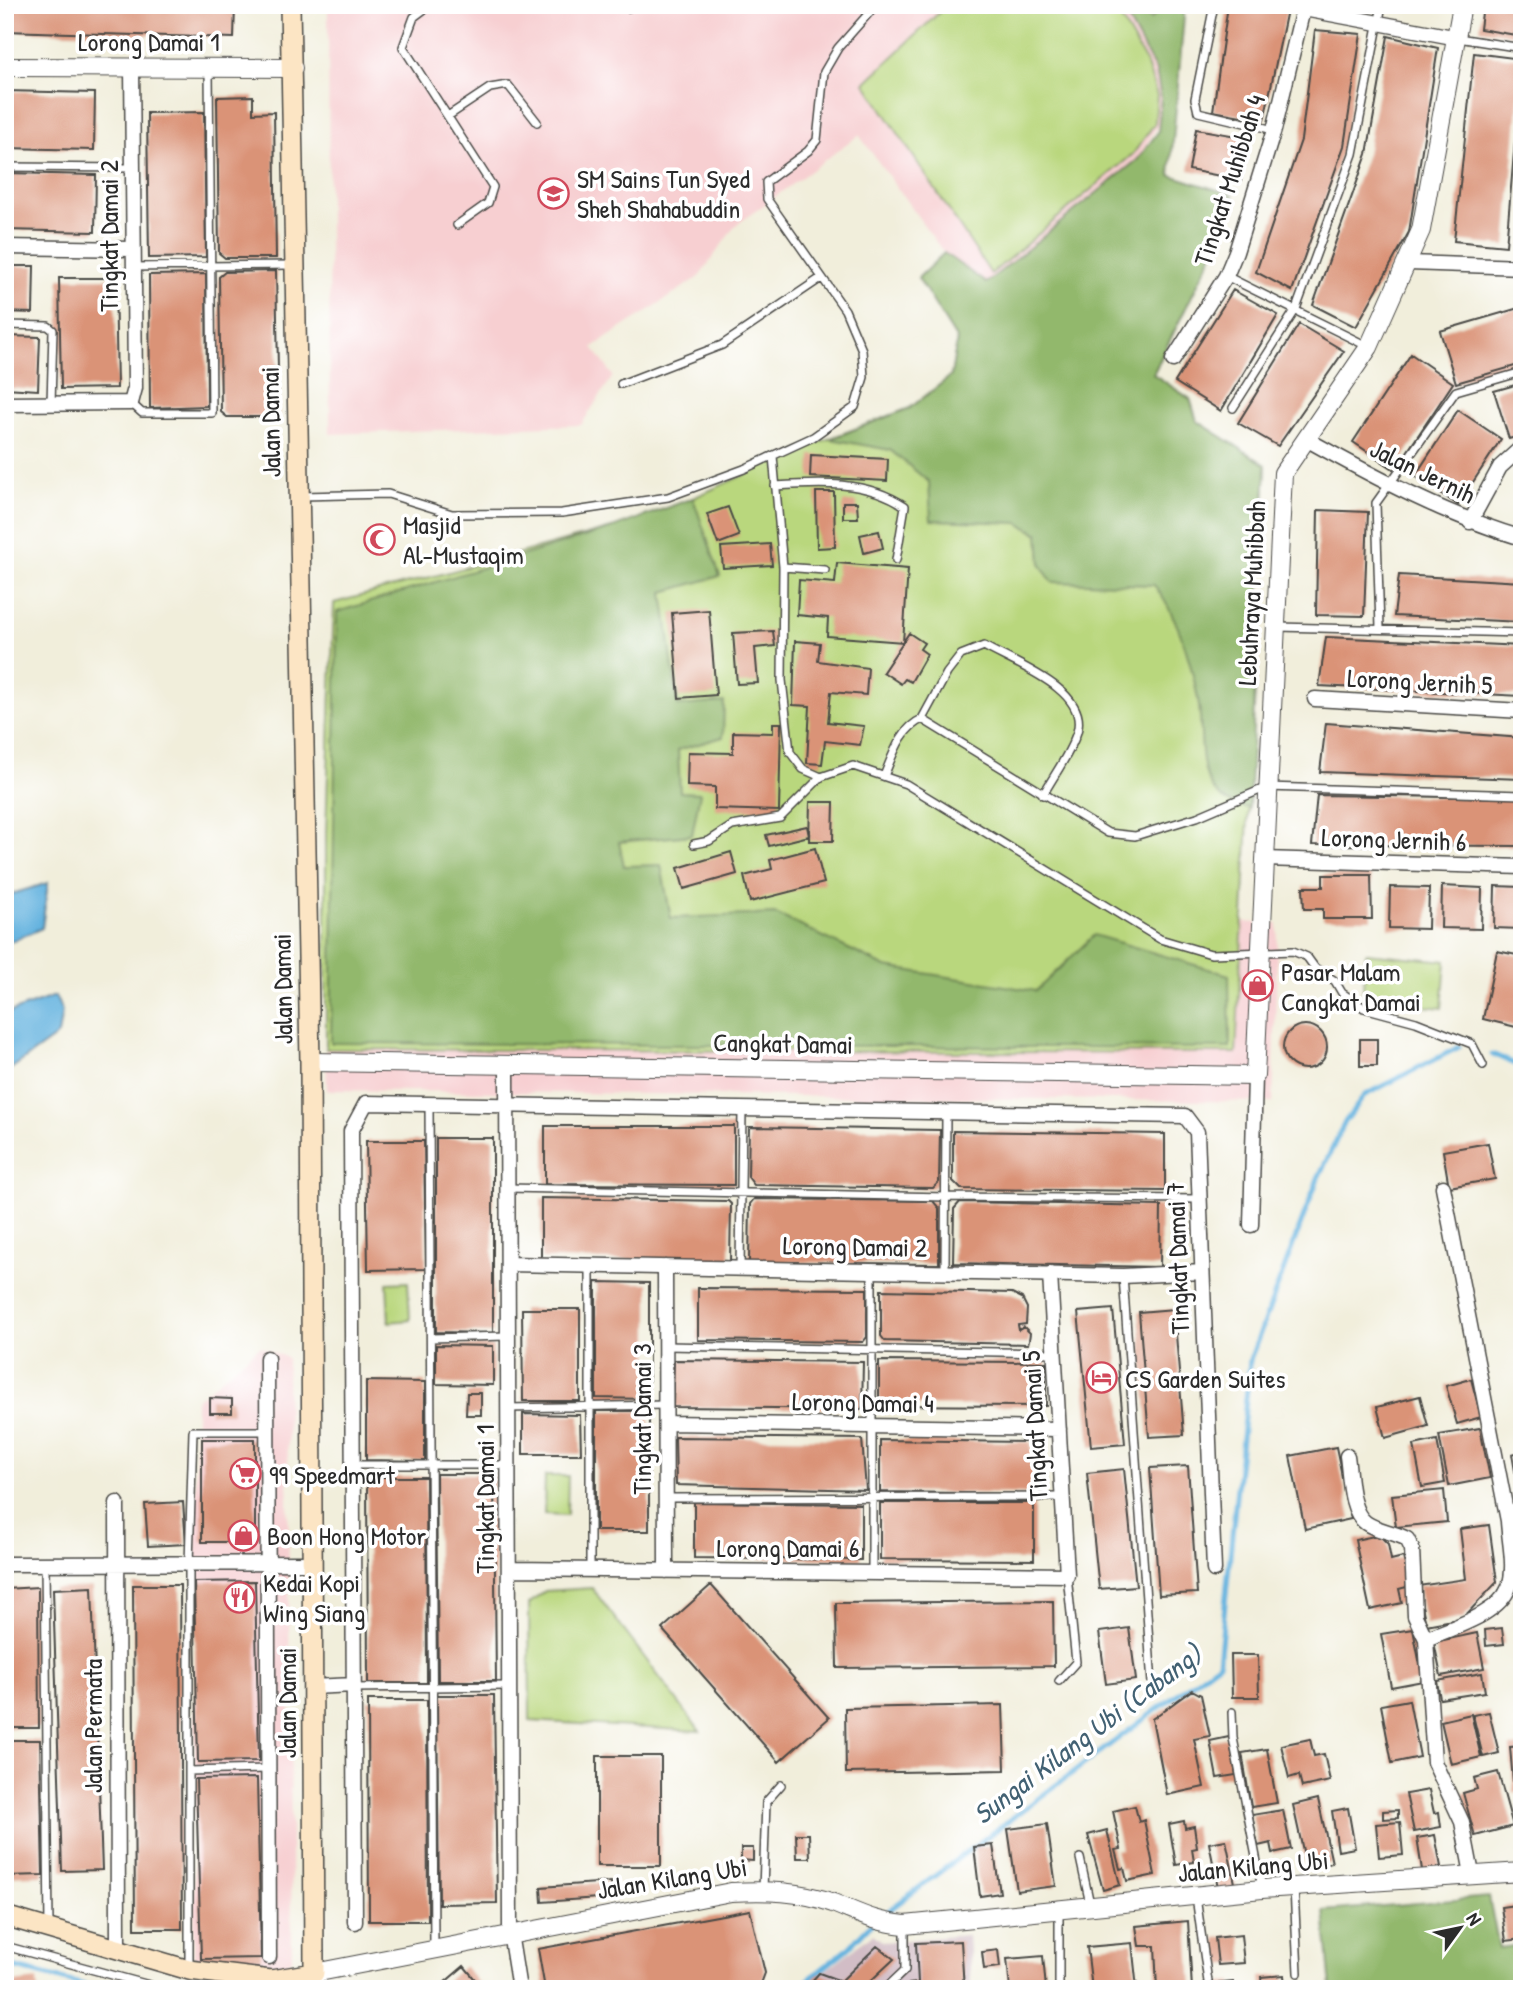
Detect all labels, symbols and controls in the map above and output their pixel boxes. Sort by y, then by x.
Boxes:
street label: Lorong Damai 1 [78,24,220,59]
street label: Tingkat Muhibbah 4 [1185,90,1273,270]
street label: Tingkat Damai 2 [91,160,126,312]
place label: SM Sains Tun Syed Sheh Shahabuddin [577,161,750,226]
school or university icon: SM Sains Tun Syed Sheh Shahabuddin [537,176,571,210]
street label: Jalan Damai [252,366,288,478]
street label: Jalan Jernih [1364,430,1482,512]
street label: Lebuhraya Muhibbah [1229,500,1273,686]
place label: Masjid Al-Mustaqim [403,507,524,572]
mosque icon: Masjid Al-Mustaqim [363,522,397,556]
street label: Lorong Jernih 5 [1346,660,1494,702]
street label: Lorong Jernih 6 [1321,819,1467,859]
street label: Jalan Damai [264,933,300,1045]
place label: Pasar Malam Cangkat Damai [1281,954,1421,1019]
shop icon: Pasar Malam Cangkat Damai [1241,969,1275,1003]
street label: Cangkat Damai [713,1024,853,1062]
street label: Tingkat Damai 7 [1157,1181,1197,1335]
street label: Lorong Damai 2 [783,1227,927,1265]
street label: Tingkat Damai 3 [624,1343,659,1495]
street label: Tingkat Damai 5 [1013,1350,1055,1502]
hotel icon: CS Garden Suites [1085,1361,1119,1395]
place label: CS Garden Suites [1125,1361,1286,1396]
street label: Lorong Damai 4 [792,1383,934,1421]
street label: Tingkat Damai 1 [467,1425,502,1573]
supermarket icon: 99 Speedmart [229,1457,263,1491]
place label: 99 Speedmart [269,1457,396,1492]
shop icon: Boon Hong Motor [227,1518,261,1552]
place label: Boon Hong Motor [267,1518,426,1553]
street label: Lorong Damai 6 [717,1530,859,1565]
place label: Kedai Kopi Wing Siang [263,1565,365,1630]
restaurant icon: Kedai Kopi Wing Siang [223,1580,257,1614]
water label: Sungai Kilang Ubi (Cabang) [965,1634,1210,1832]
street label: Jalan Damai [269,1648,304,1758]
street label: Jalan Permata [75,1659,110,1793]
street label: Jalan Kilang Ubi [1176,1842,1330,1890]
street label: Jalan Kilang Ubi [595,1849,749,1907]
north arrow [1426,1892,1496,1962]
text: N [1461,1907,1488,1930]

